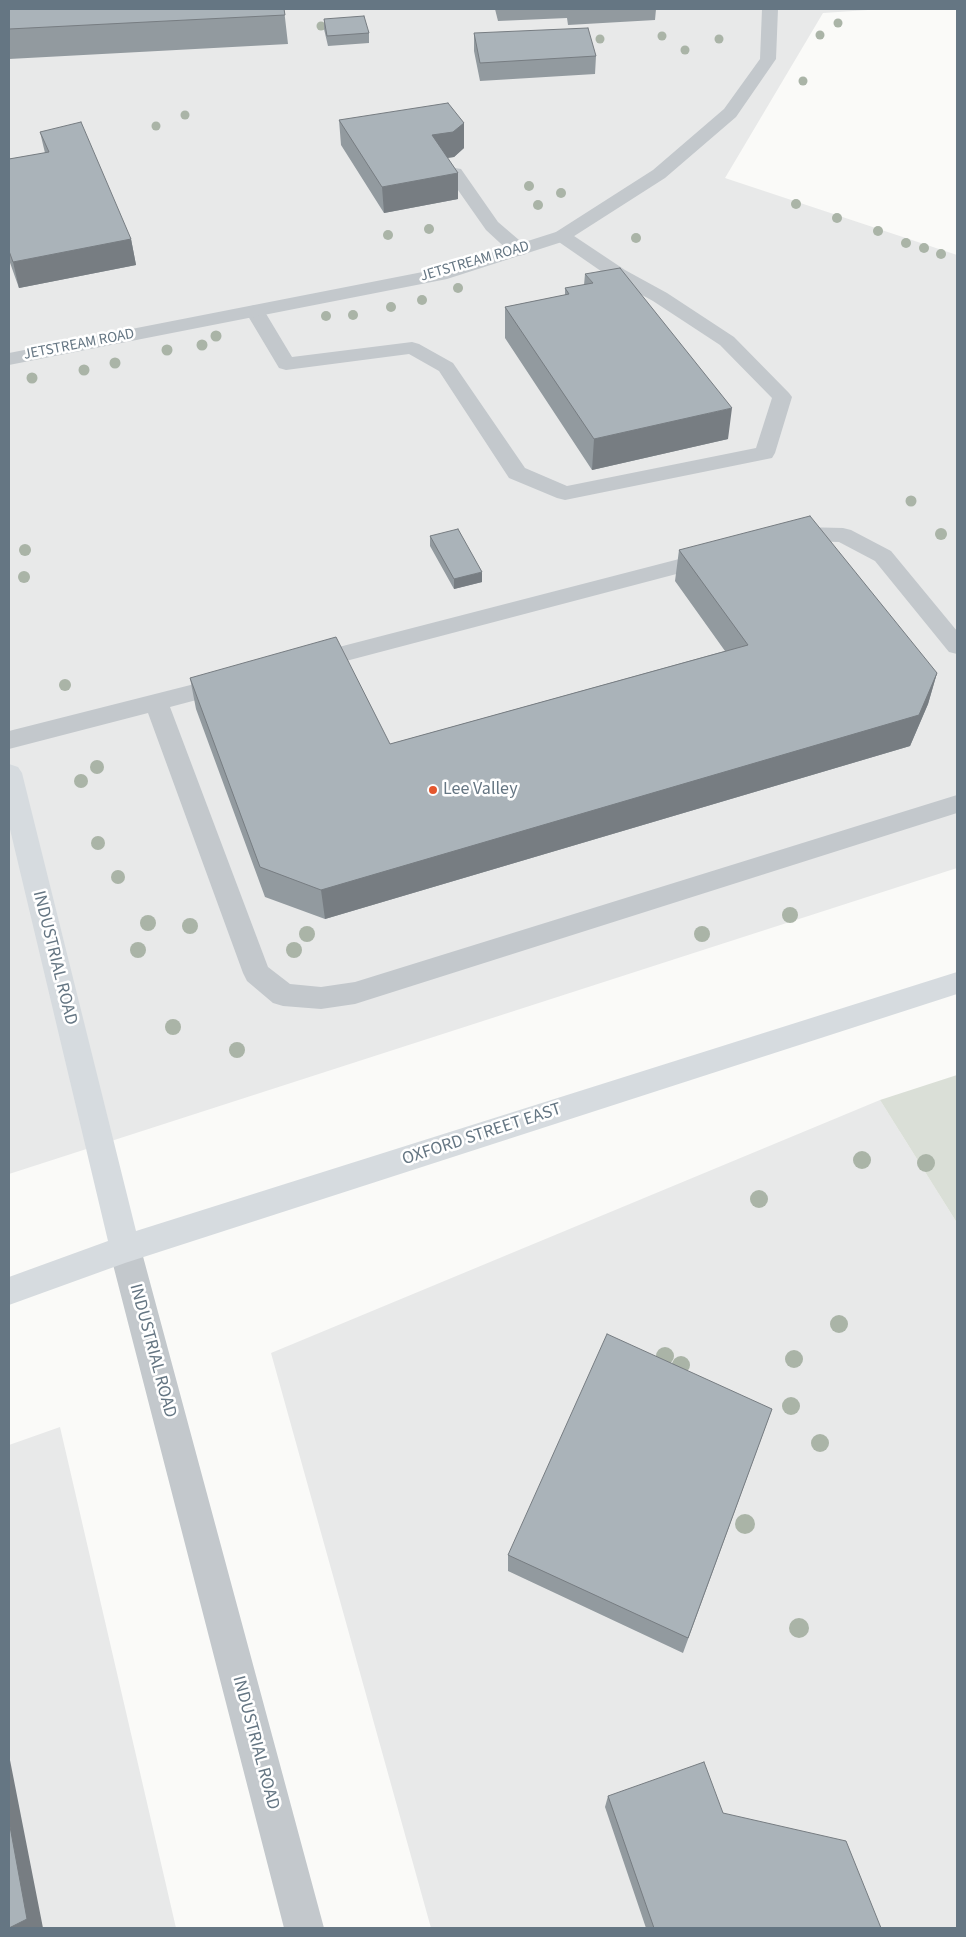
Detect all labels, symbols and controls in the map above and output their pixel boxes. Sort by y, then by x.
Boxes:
street label: JETSTREAM ROAD [418,238,532,286]
street label: JETSTREAM ROAD [22,325,136,365]
place label: Lee Valley [443,779,518,801]
marker: Lee Valley [427,784,439,796]
street label: INDUSTRIAL ROAD [27,889,81,1027]
street label: OXFORD STREET EAST [400,1099,564,1171]
street label: INDUSTRIAL ROAD [124,1282,180,1420]
street label: INDUSTRIAL ROAD [227,1674,283,1812]

